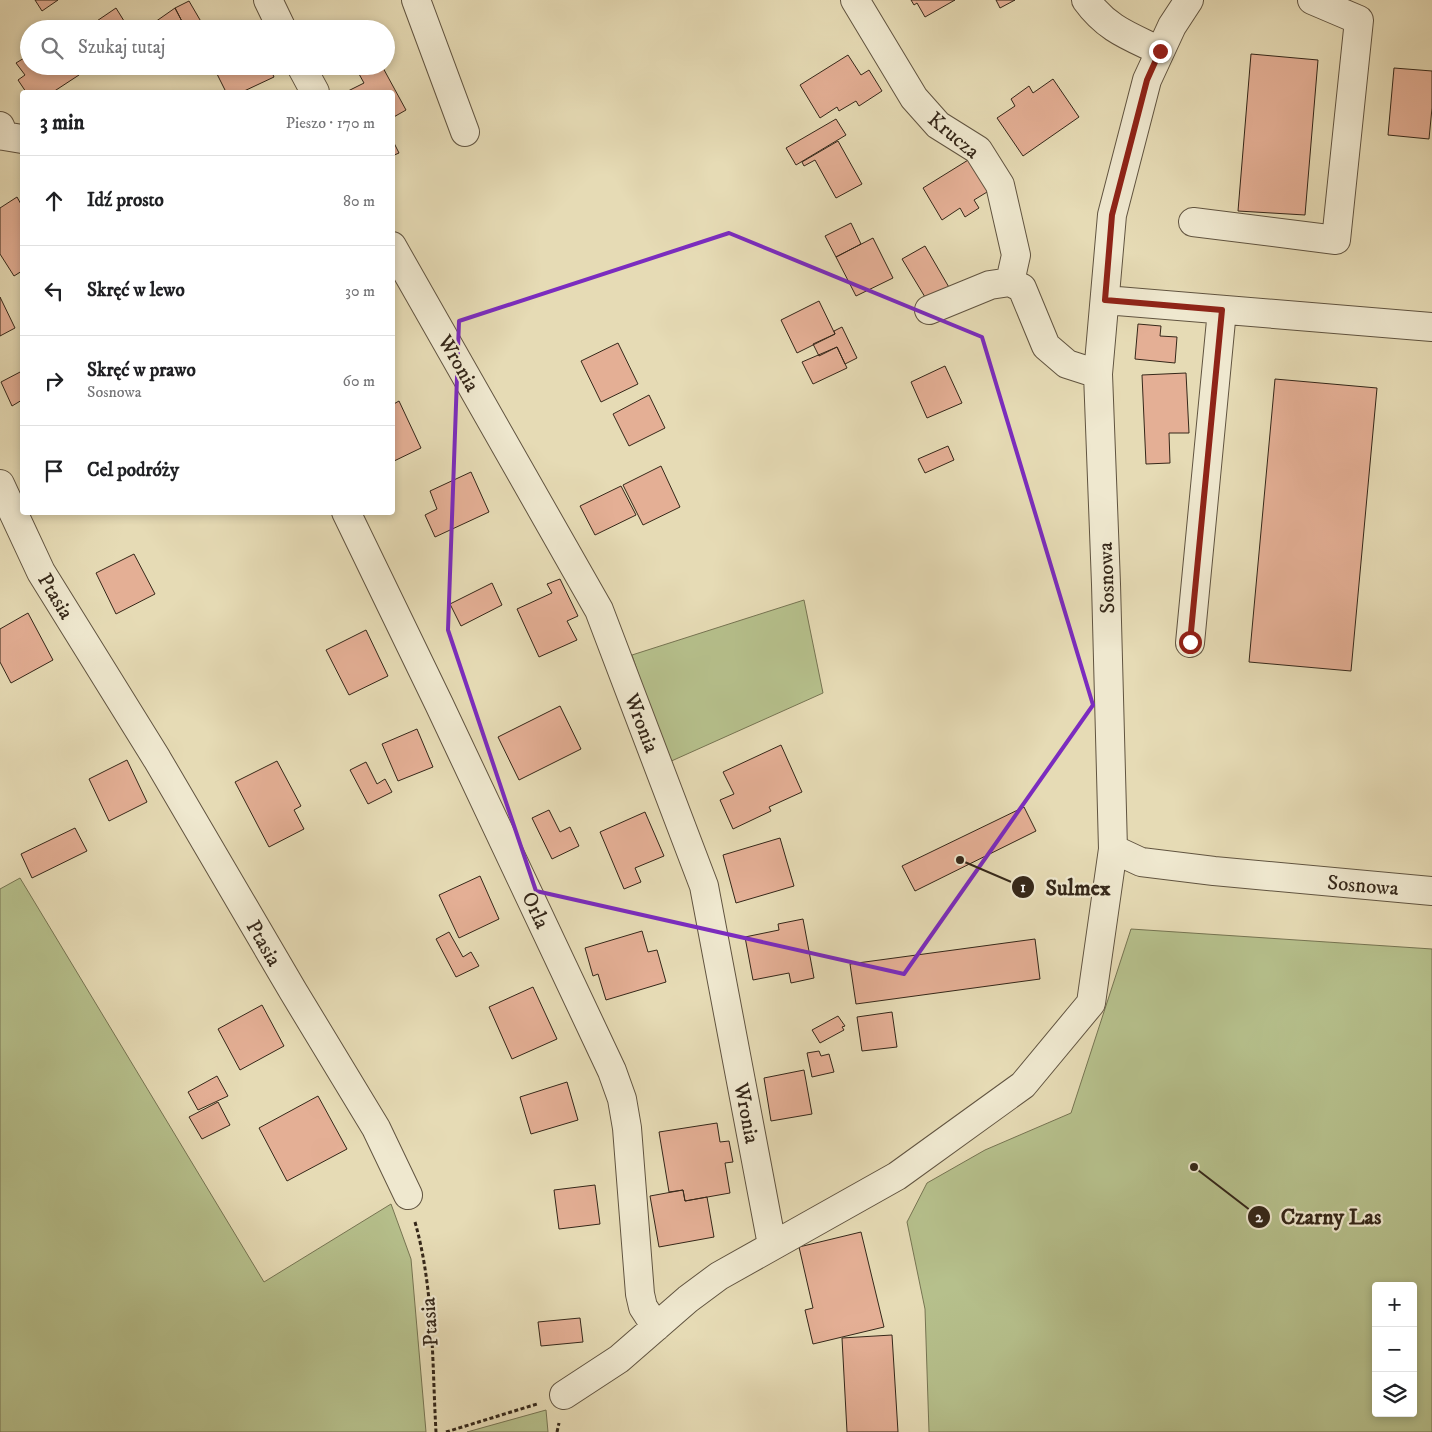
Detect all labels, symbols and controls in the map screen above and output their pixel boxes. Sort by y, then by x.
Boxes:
search box [20,20,395,75]
icon: search [38,34,66,62]
text: Szukaj tutaj [78,36,165,59]
route end [1149,40,1172,63]
street label: Krucza [922,107,985,165]
text: 3 min [40,110,85,136]
text: Pieszo · 170 m [286,113,375,133]
icon: ahead [40,187,68,215]
text: Idź prosto [87,189,164,212]
text: 80 m [343,191,375,211]
icon: left [40,277,68,305]
text: Skręć w lewo [87,279,185,302]
text: 30 m [345,281,375,301]
street label: Wronia [431,330,485,397]
text: Skręć w prawo [87,359,196,382]
icon: right [40,367,68,395]
text: 60 m [343,371,375,391]
text: Sosnowa [87,382,142,402]
icon: arrive [40,457,68,485]
text: Cel podróży [87,459,179,482]
street label: Sosnowa [1093,542,1121,614]
street label: Ptasia [31,569,79,624]
route start [1179,631,1202,654]
street label: Wronia [618,689,664,757]
callout: Sulmex [1010,868,1121,905]
street label: Sosnowa [1326,870,1400,902]
text: Sulmex [1045,875,1111,902]
text: 1 [1020,878,1026,897]
street label: Orla [515,888,555,933]
street label: Ptasia [240,916,287,971]
street label: Wronia [727,1080,765,1146]
callout: Czarny Las [1246,1198,1392,1235]
text: Czarny Las [1281,1204,1382,1231]
text: 2 [1255,1208,1263,1227]
map controls [1372,1282,1417,1417]
button: + [1372,1282,1417,1327]
street label: Ptasia [415,1296,445,1347]
button: − [1372,1327,1417,1372]
button: layers [1372,1372,1417,1417]

